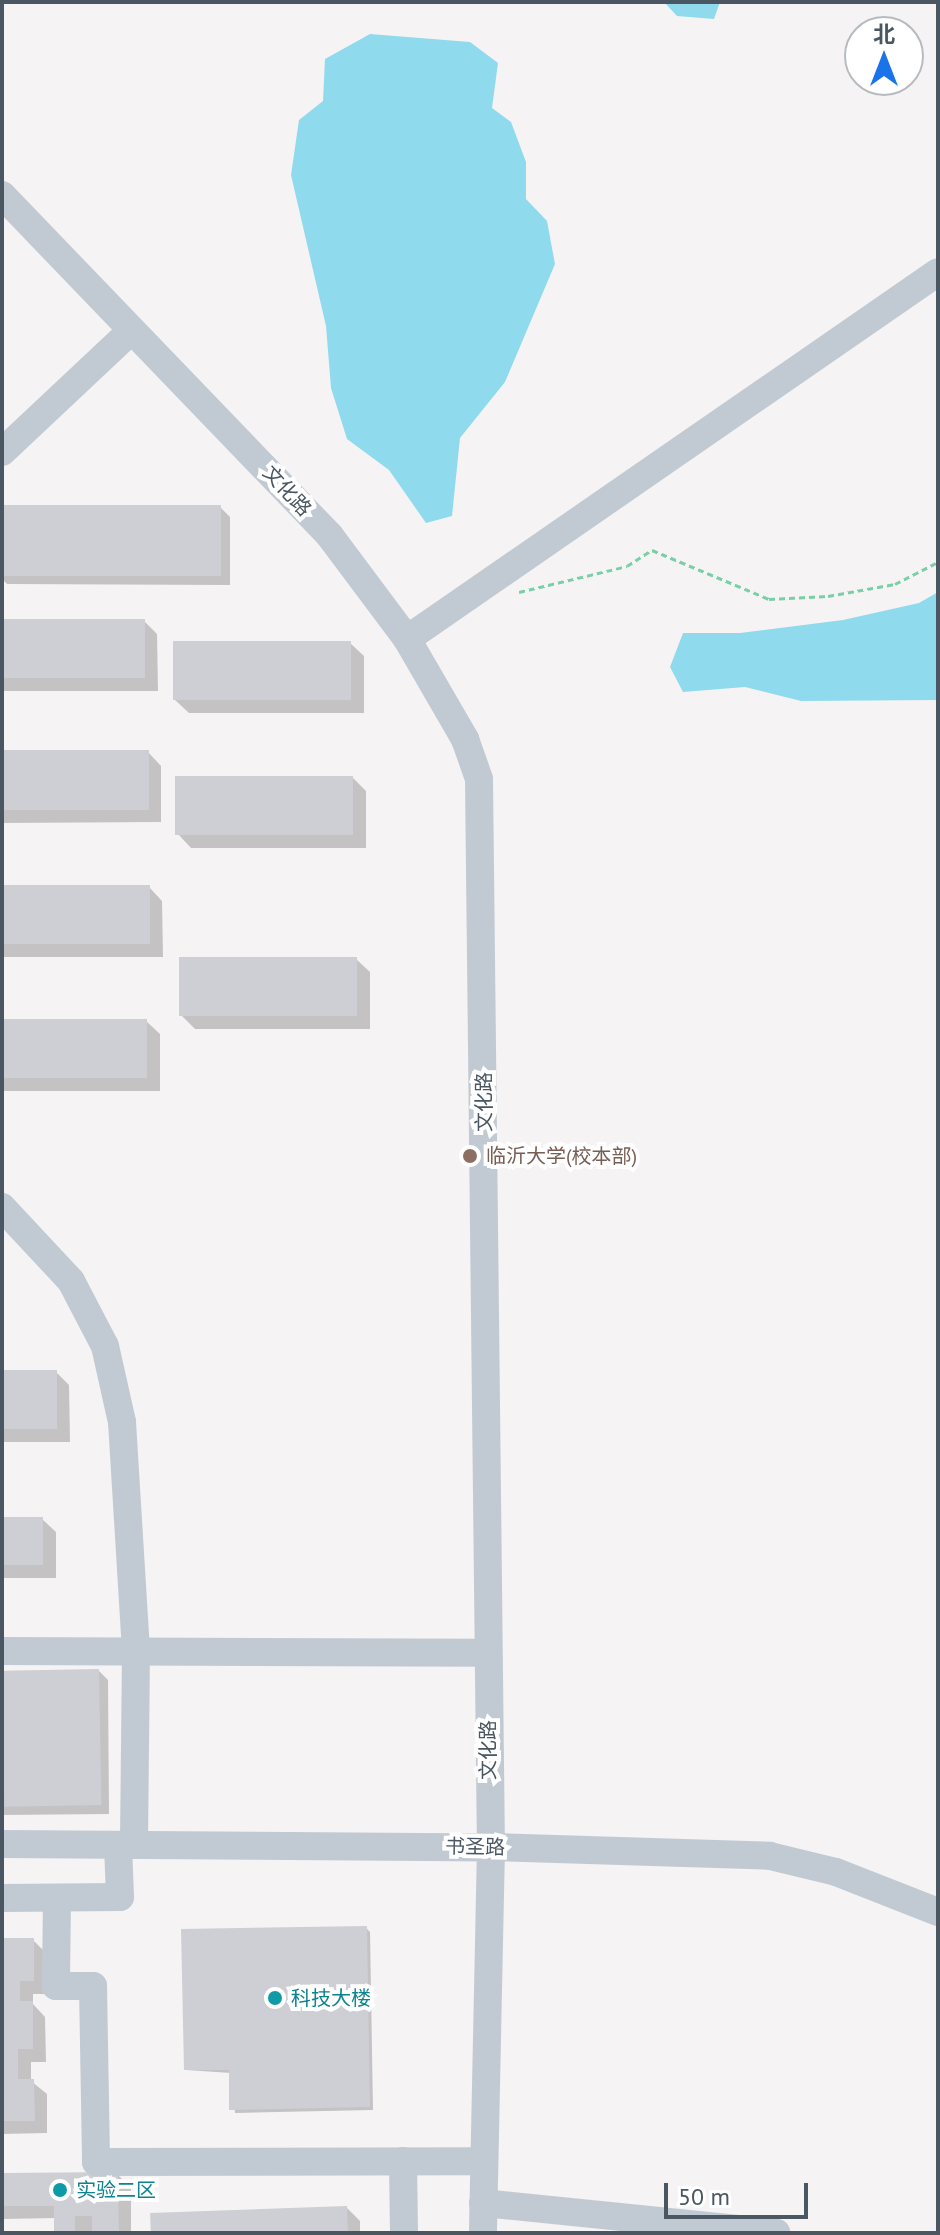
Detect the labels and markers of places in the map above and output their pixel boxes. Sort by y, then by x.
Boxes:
place label: 临沂大学(校本部) [486,1144,637,1168]
marker: 临沂大学(校本部) [461,1147,479,1165]
place label: 科技大楼 [291,1986,371,2010]
marker: 科技大楼 [266,1989,284,2007]
place label: 实验二区 [76,2178,156,2202]
marker: 实验二区 [51,2181,69,2199]

